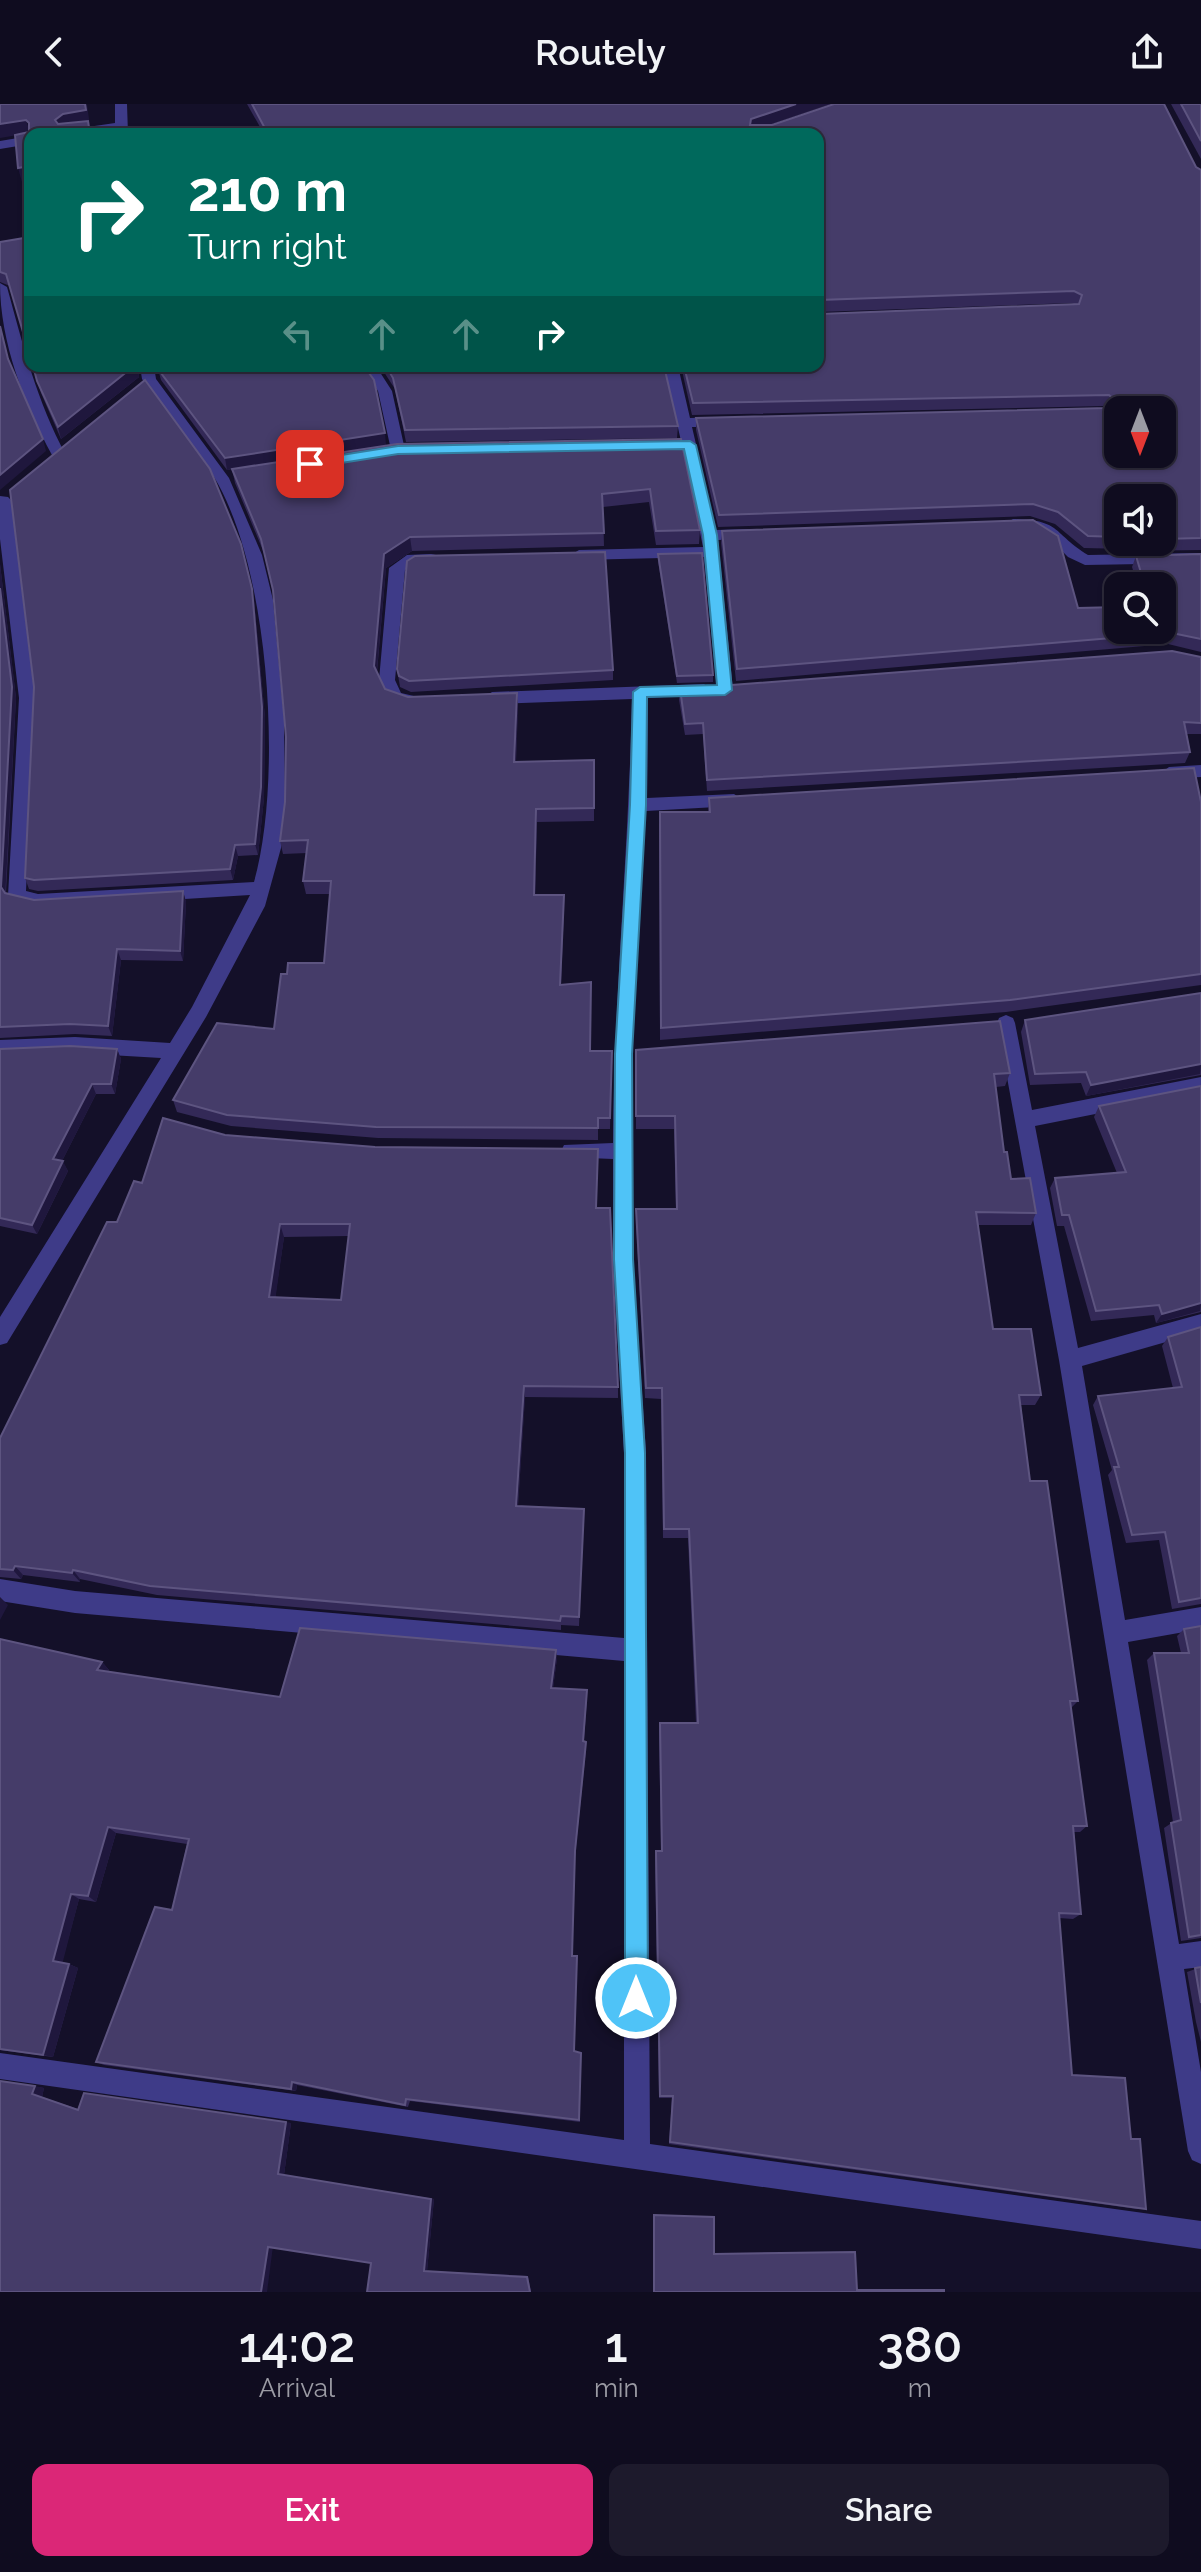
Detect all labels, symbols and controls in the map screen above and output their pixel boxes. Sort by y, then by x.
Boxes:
icon: back [32,30,76,74]
icon: share [1125,30,1169,74]
text: Routely [535,31,666,73]
text: 210 m [188,158,347,224]
icon: right [56,160,160,264]
text: Turn right [188,225,347,267]
icon: left [276,312,320,356]
icon: ahead [360,312,404,356]
icon: ahead [444,312,488,356]
icon: right [528,312,572,356]
north arrow [1104,396,1176,468]
map controls [1104,396,1176,644]
pin [276,430,344,498]
icon: arrive [288,442,332,486]
button: sound [1104,484,1176,556]
button: search [1104,572,1176,644]
position arrow [594,1956,678,2040]
text: 14:02 [239,2317,355,2373]
text: 1 [605,2317,628,2373]
text: 380 [877,2317,962,2373]
text: Arrival [259,2373,335,2403]
text: min [594,2373,639,2403]
text: m [908,2373,932,2403]
button: Exit [32,2464,593,2556]
button: Share [609,2464,1169,2556]

